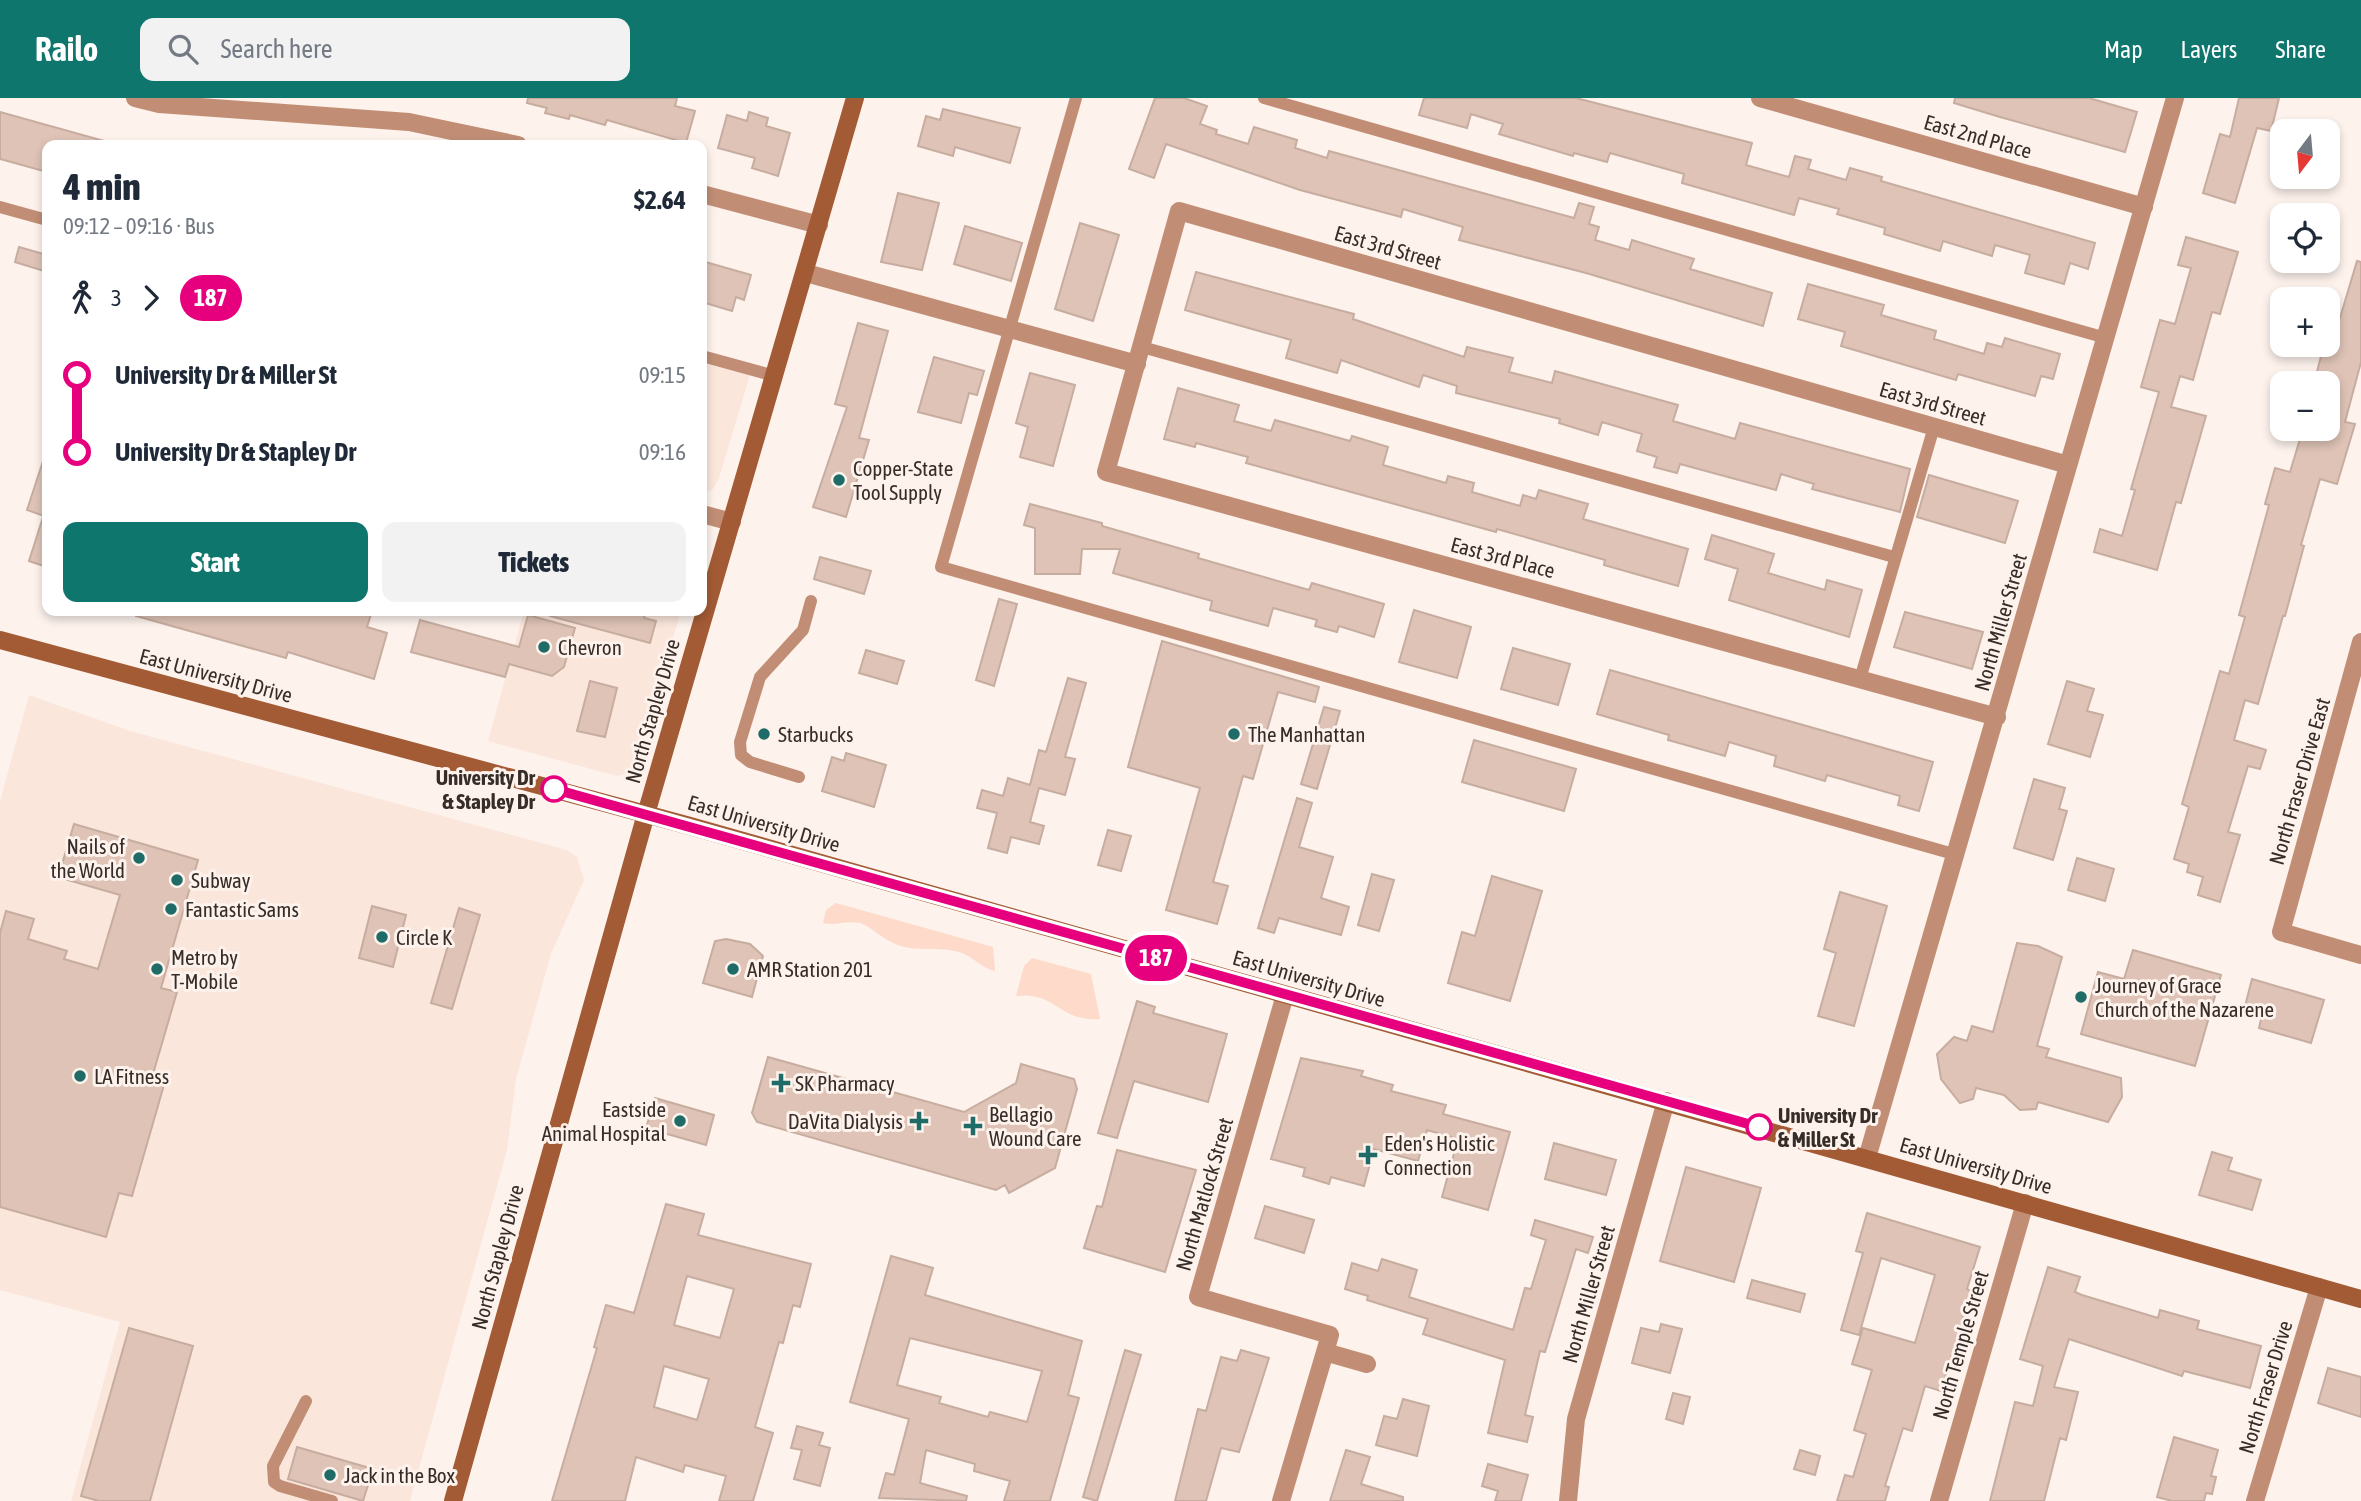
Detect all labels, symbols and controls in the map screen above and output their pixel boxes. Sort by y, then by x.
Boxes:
search box [140,18,630,81]
text: Railo [35,30,98,68]
icon: search [164,30,202,68]
text: Search here [220,34,333,64]
text: Map [2104,36,2143,63]
text: Layers [2181,36,2237,63]
text: Share [2275,36,2326,63]
street label: East 2nd Place [1921,109,2035,163]
north arrow [2270,119,2340,189]
map controls [2270,119,2340,441]
text: 4 min [63,165,141,208]
text: $2.64 [634,185,686,215]
button: locate [2270,203,2340,273]
text: 09:12 – 09:16 · Bus [63,213,215,239]
street label: East 3rd Street [1332,220,1444,274]
icon: walk [63,279,101,317]
icon: forward [132,279,170,317]
text: 187 [194,284,228,311]
text: 3 [111,285,122,311]
button: + [2270,287,2340,357]
text: University Dr & Miller St [115,360,337,390]
text: 09:15 [639,362,686,388]
button: − [2270,371,2340,441]
street label: East 3rd Street [1877,376,1989,430]
text: University Dr & Stapley Dr [115,437,356,467]
text: 09:16 [639,439,686,465]
place label: Copper-State Tool Supply [853,456,953,504]
marker: Copper-State Tool Supply [831,472,847,488]
button: Start [63,522,368,602]
button: Tickets [382,522,686,602]
street label: East 3rd Place [1448,532,1558,582]
street label: North Miller Street [1969,551,2031,693]
place label: Chevron [558,635,622,659]
street label: North Stapley Drive [620,636,684,786]
marker: Chevron [536,639,552,655]
street label: East University Drive [137,643,295,707]
street label: North Fraser Drive East [2264,695,2334,867]
place label: Starbucks [778,722,853,746]
place label: The Manhattan [1248,722,1365,746]
marker: Starbucks [756,726,772,742]
marker: The Manhattan [1226,726,1242,742]
place label: University Dr & Stapley Dr [436,765,536,813]
marker: University Dr & Stapley Dr [541,776,567,802]
street label: East University Drive [685,790,843,856]
place label: Nails of the World [50,834,125,882]
marker: Nails of the World [131,850,147,866]
place label: Subway [191,868,251,892]
marker: Subway [169,872,185,888]
place label: Fantastic Sams [185,897,299,921]
marker: Fantastic Sams [163,901,179,917]
place label: Circle K [396,925,453,949]
marker: Circle K [374,929,390,945]
line badge: 187 [1116,935,1196,981]
text: 187 [1139,944,1173,971]
place label: Metro by T-Mobile [171,945,238,993]
street label: East University Drive [1230,945,1388,1011]
place label: AMR Station 201 [747,957,873,981]
marker: Metro by T-Mobile [149,961,165,977]
marker: AMR Station 201 [725,961,741,977]
place label: Journey of Grace Church of the Nazarene [2095,973,2274,1021]
marker: Journey of Grace Church of the Nazarene [2073,989,2089,1005]
place label: LA Fitness [94,1064,169,1088]
marker: LA Fitness [72,1068,88,1084]
place label: SK Pharmacy [795,1071,895,1095]
marker: SK Pharmacy [773,1075,789,1091]
place label: Eastside Animal Hospital [542,1097,666,1145]
place label: Bellagio Wound Care [989,1102,1082,1150]
place label: University Dr & Miller St [1778,1103,1878,1151]
place label: DaVita Dialysis [788,1109,903,1133]
marker: DaVita Dialysis [909,1111,929,1131]
marker: Eastside Animal Hospital [672,1113,688,1129]
marker: University Dr & Miller St [1746,1114,1772,1140]
street label: North Matlock Street [1171,1115,1237,1273]
marker: Bellagio Wound Care [963,1116,983,1136]
place label: Eden's Holistic Connection [1384,1131,1495,1179]
street label: East University Drive [1897,1132,2055,1198]
marker: Eden's Holistic Connection [1358,1145,1378,1165]
street label: North Stapley Drive [466,1182,528,1332]
street label: North Miller Street [1557,1223,1619,1365]
street label: North Temple Street [1927,1268,1993,1422]
street label: North Fraser Drive [2233,1318,2297,1456]
place label: Jack in the Box [344,1463,456,1487]
marker: Jack in the Box [322,1467,338,1483]

